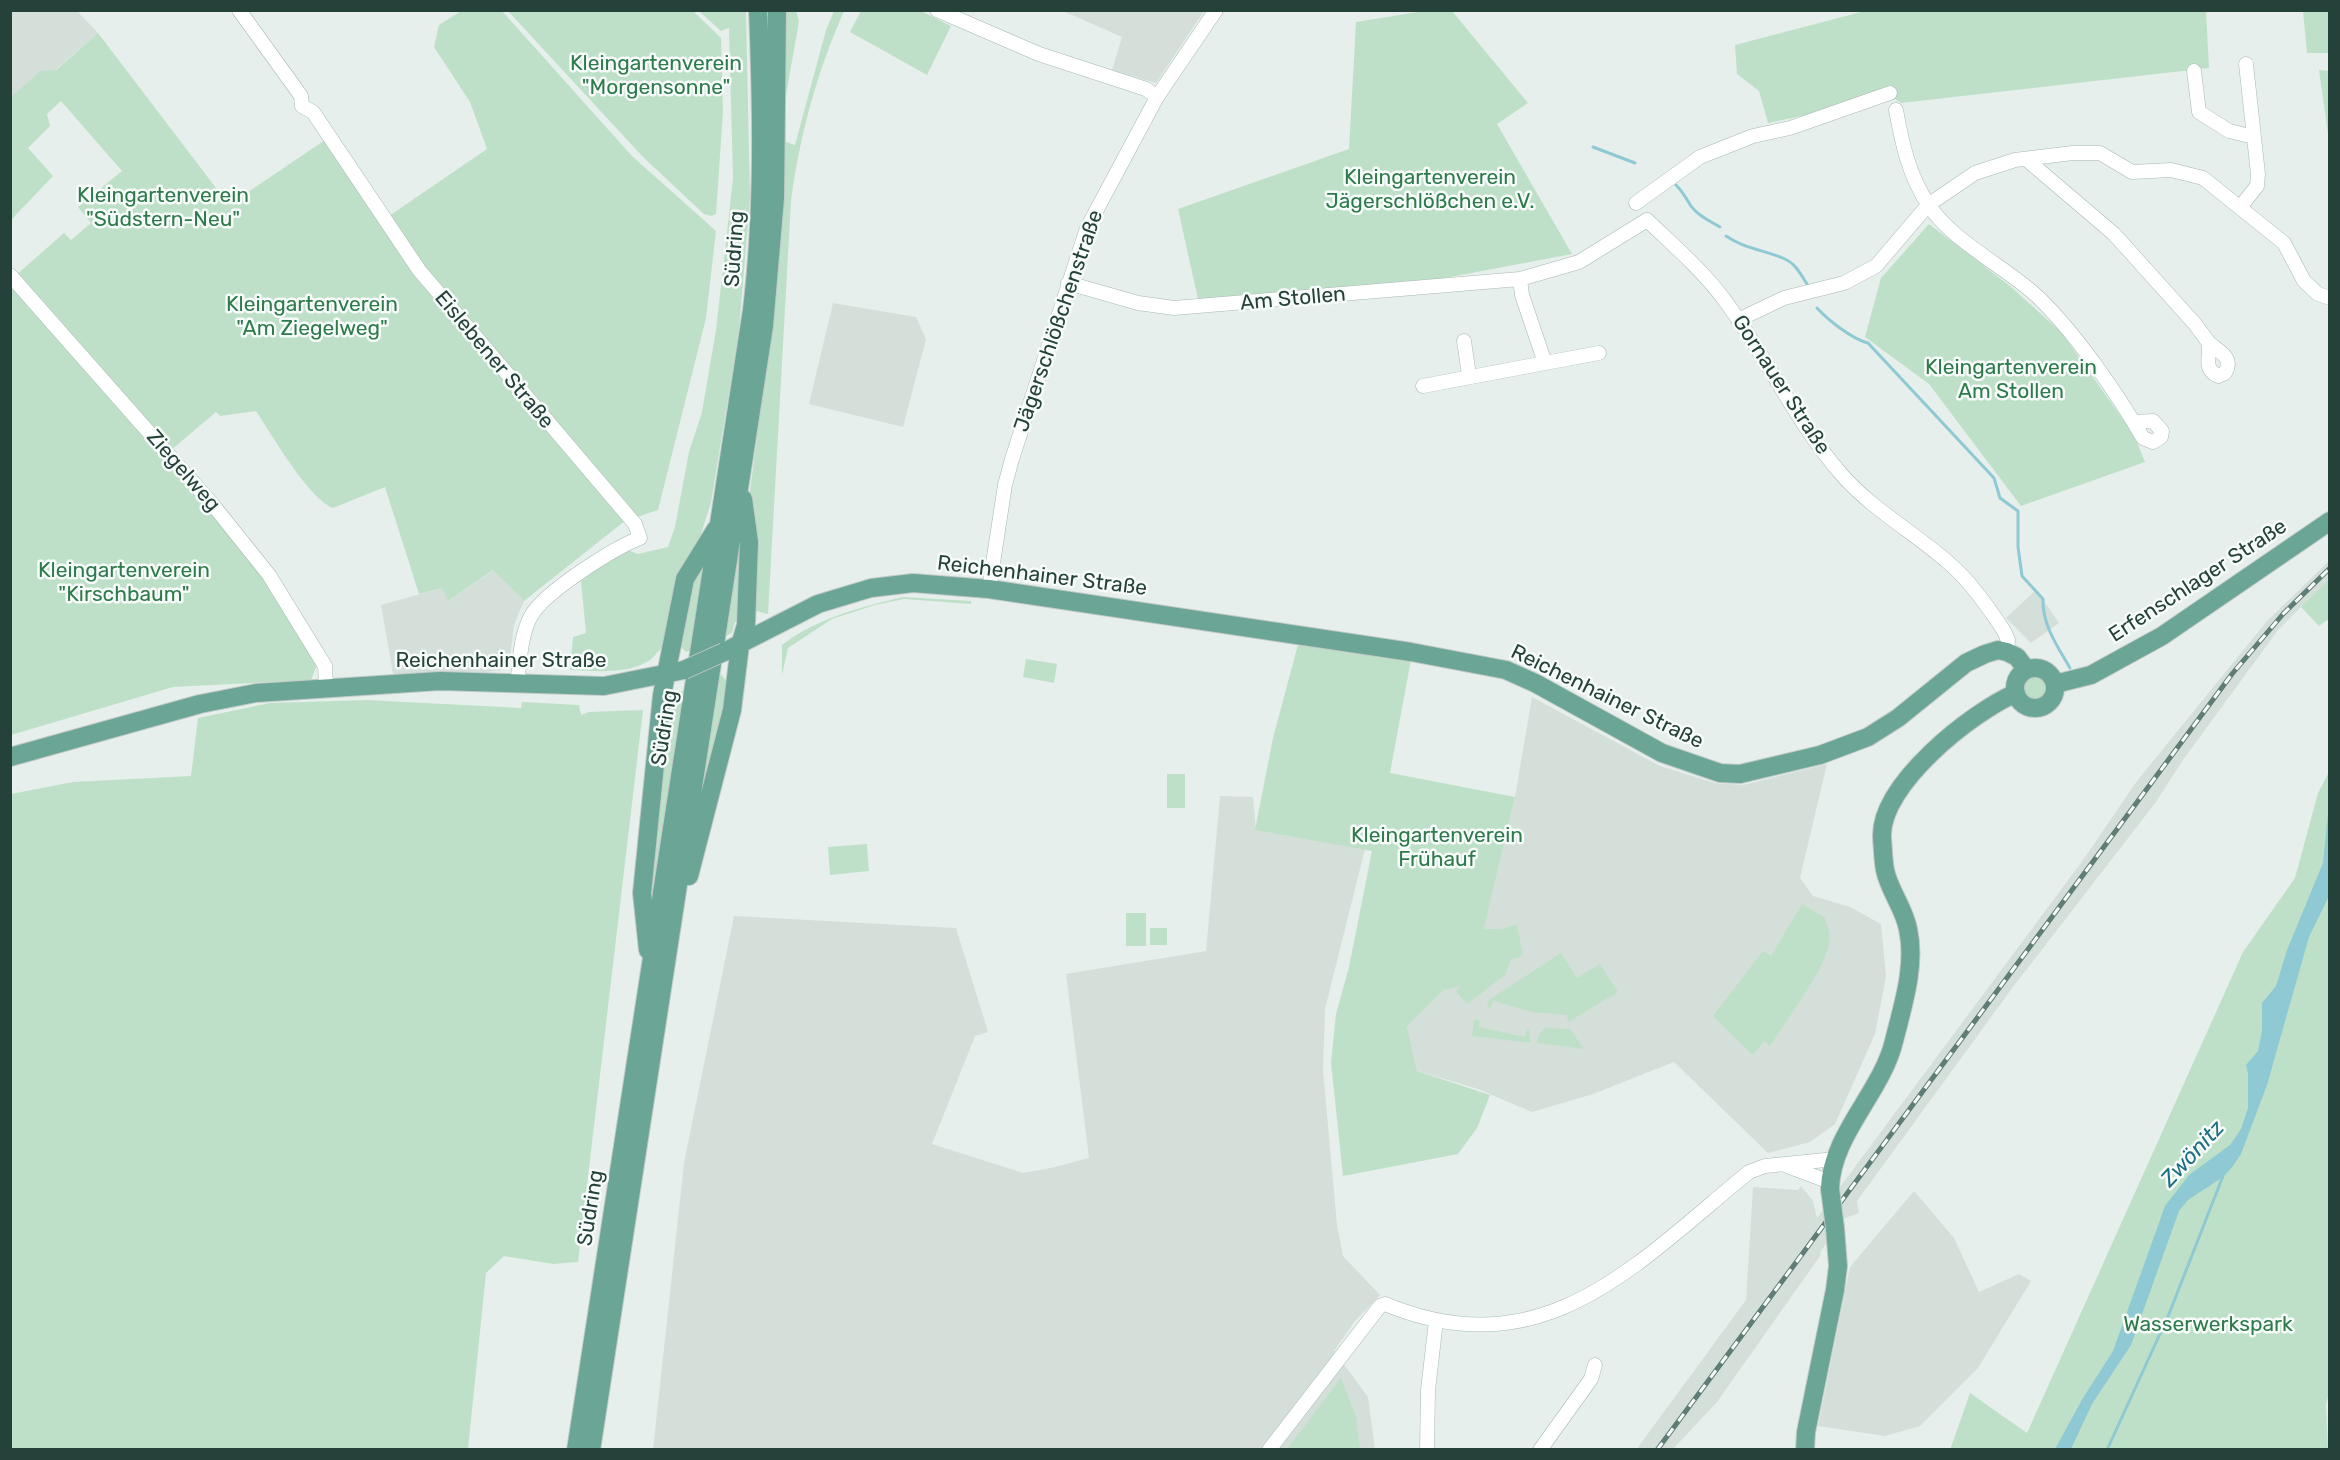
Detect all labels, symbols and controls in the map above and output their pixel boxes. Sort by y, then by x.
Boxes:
park label: Kleingartenverein "Morgensonne" [570,51,742,101]
park label: Kleingartenverein Jägerschlößchen e.V. [1326,165,1534,215]
park label: Kleingartenverein "Südstern-Neu" [77,183,249,233]
street label: Jägerschlößchenstraße [1009,207,1109,435]
street label: Südring [720,210,750,288]
street label: Am Stollen [1239,282,1347,316]
street label: Eislebener Straße [429,286,559,434]
park label: Kleingartenverein "Am Ziegelweg" [226,292,398,342]
street label: Gornauer Straße [1727,311,1835,459]
park label: Kleingartenverein Am Stollen [1925,355,2097,405]
street label: Ziegelweg [141,425,225,517]
street label: Erfenschlager Straße [2104,514,2292,648]
street label: Reichenhainer Straße [936,551,1148,601]
park label: Kleingartenverein "Kirschbaum" [38,558,210,608]
street label: Reichenhainer Straße [1507,639,1707,755]
street label: Reichenhainer Straße [395,648,607,674]
street label: Südring [647,688,683,768]
park label: Kleingartenverein Frühauf [1351,823,1523,873]
water label: Zwönitz [2156,1115,2230,1193]
street label: Südring [573,1168,609,1248]
park label: Wasserwerkspark [2123,1312,2293,1338]

